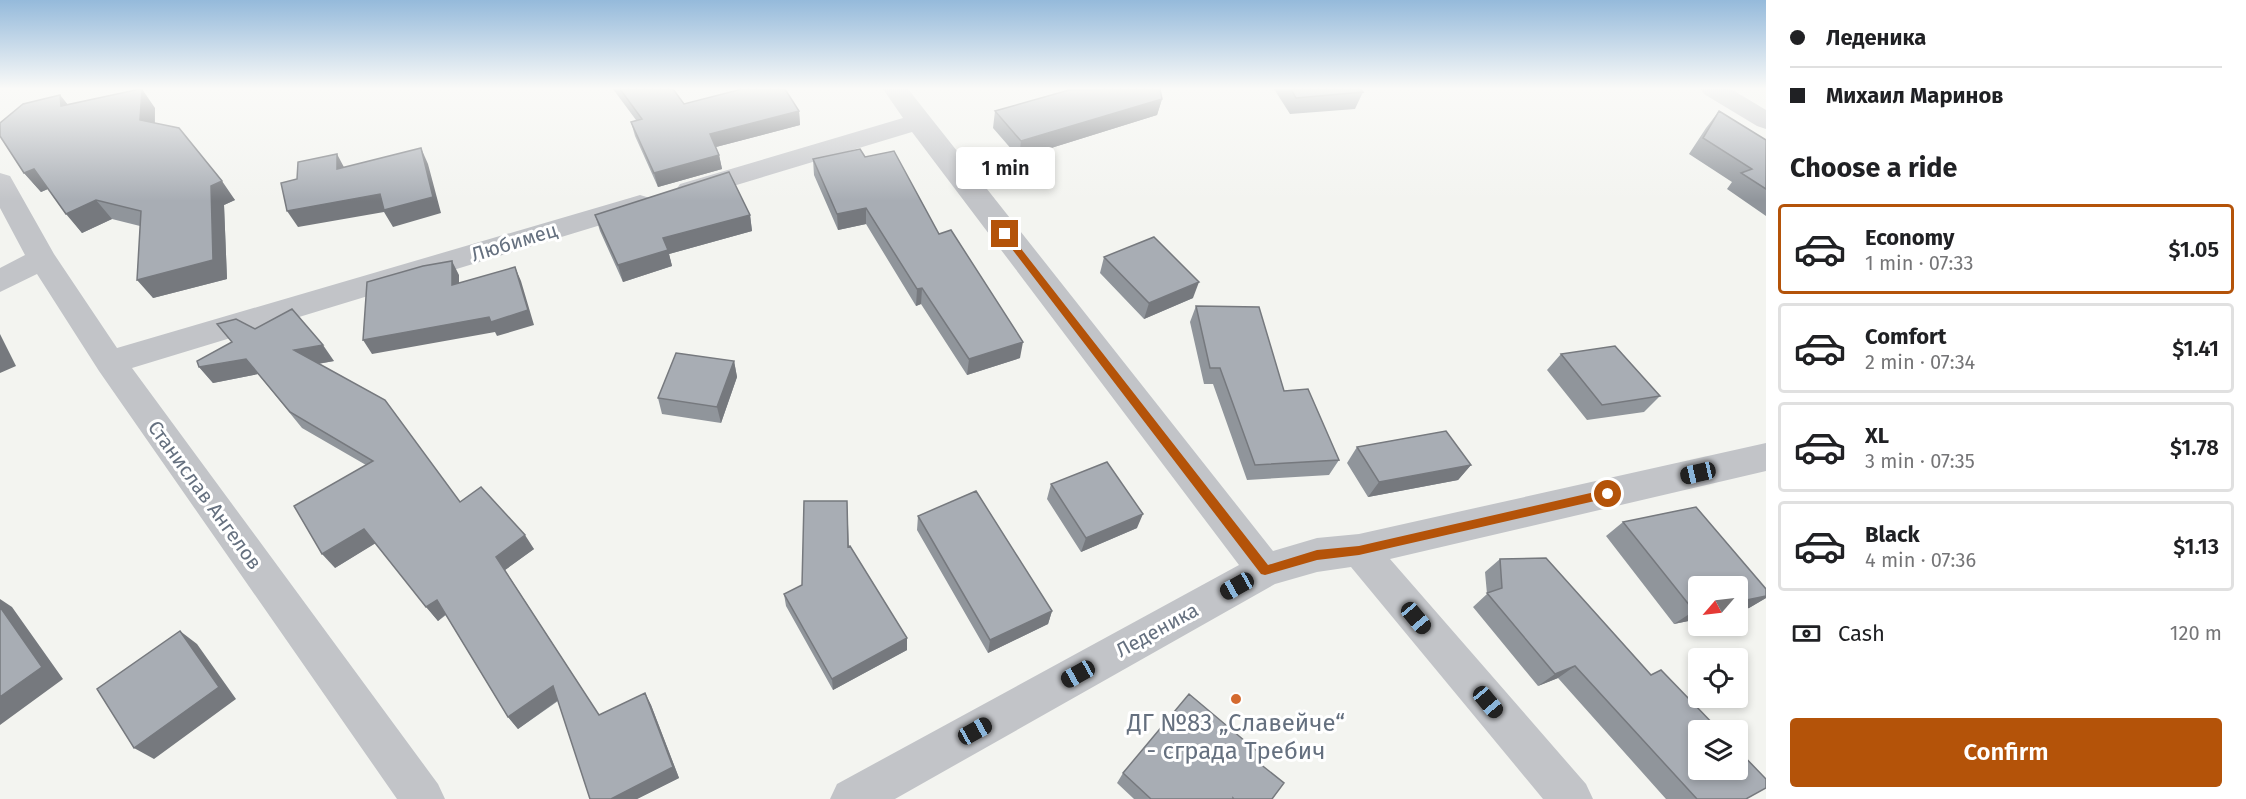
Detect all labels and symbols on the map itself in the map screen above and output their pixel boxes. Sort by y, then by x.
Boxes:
callout: 1 min [956,147,1054,189]
street label: Любимец [468,218,560,266]
route end [991,220,1018,247]
street label: Станислав Ангелов [143,416,267,574]
car [1678,460,1718,486]
route start [1594,480,1621,507]
car [1217,569,1257,603]
north arrow [1688,576,1748,636]
street label: Леденика [1112,598,1202,662]
car [1398,598,1434,638]
car [1058,657,1098,691]
car [1470,682,1506,722]
marker: ДГ №83 „Славейче“ - сграда Требич [1229,692,1243,706]
place label: ДГ №83 „Славейче“ - сграда Требич [1126,709,1345,765]
car [955,714,995,748]

